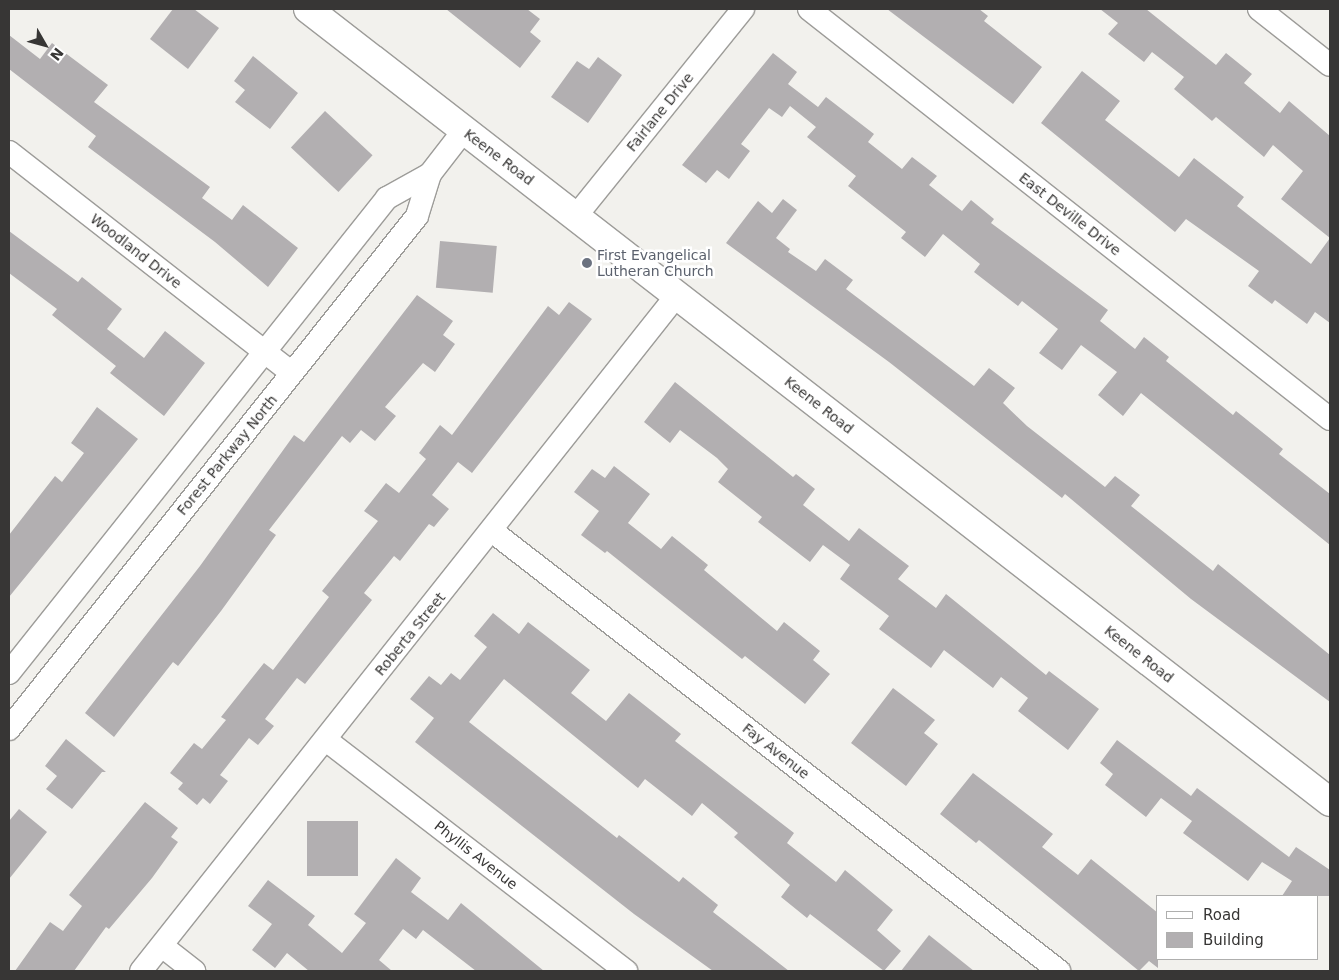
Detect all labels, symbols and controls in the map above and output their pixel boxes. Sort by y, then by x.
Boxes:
north arrow [20,20,70,70]
text: N [47,45,67,64]
street label: Fairlane Drive [623,69,697,155]
street label: Keene Road [461,125,537,189]
street label: East Deville Drive [1016,169,1124,259]
street label: Woodland Drive [87,210,185,292]
place label: First Evangelical Lutheran Church [597,247,714,280]
marker: First Evangelical Lutheran Church [581,257,593,269]
street label: Keene Road [781,373,857,437]
street label: Forest Parkway North [173,392,281,518]
street label: Roberta Street [371,589,449,679]
street label: Keene Road [1101,622,1177,686]
street label: Fay Avenue [739,720,813,782]
street label: Phyllis Avenue [431,817,521,893]
legend [1156,895,1319,960]
text: Road [1203,906,1241,924]
text: Building [1203,931,1264,949]

